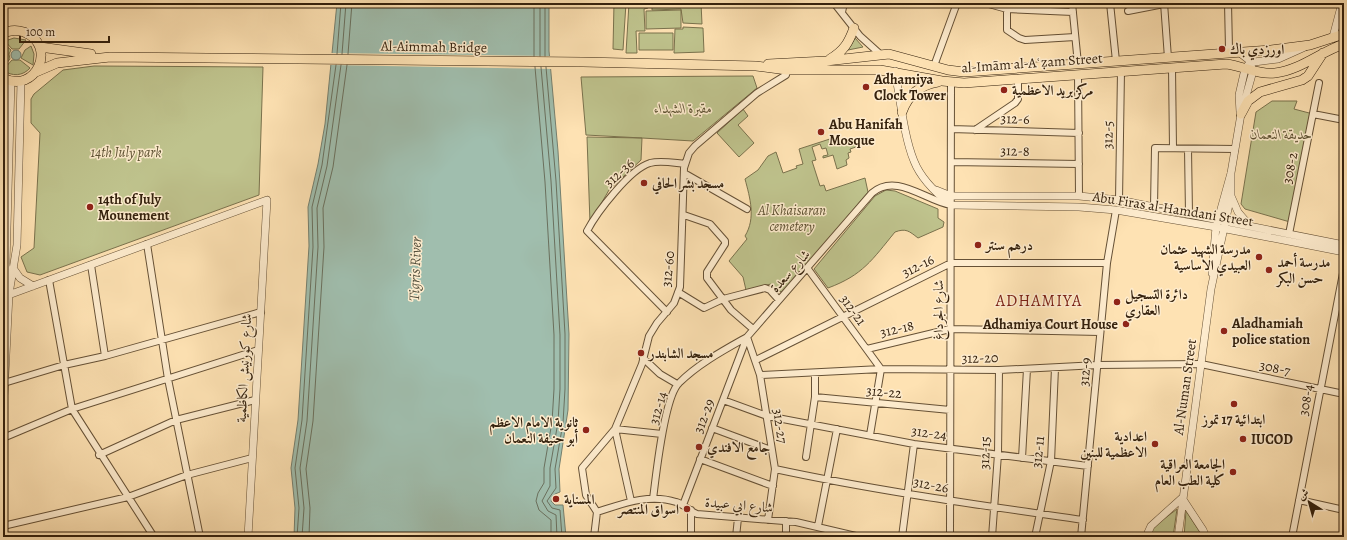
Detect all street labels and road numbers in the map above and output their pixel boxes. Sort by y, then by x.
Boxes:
street label: Al-Aimmah Bridge [380,37,487,57]
street label: al-Imām al-Aʿẓam Street [961,49,1104,77]
street label: 312-6 [1000,109,1030,129]
street label: 312-5 [1098,121,1118,149]
street label: 312-8 [1000,141,1030,161]
street label: 308-2 [1278,150,1302,186]
street label: 312-36 [600,154,638,192]
street label: Abu Firas al-Hamdani Street [1090,187,1255,231]
street label: شارع سعدة [766,245,816,298]
street label: 312-60 [657,250,679,288]
street label: 312-16 [899,250,937,282]
street label: شارع الجرداغ [929,280,950,340]
street label: 312-21 [835,291,871,330]
street label: شارع كورنيش الكاظمية [232,313,258,423]
street label: 312-18 [878,316,916,342]
street label: Al-Numan Street [1169,337,1201,437]
street label: 312-20 [961,348,999,368]
street label: 308-7 [1258,355,1292,381]
street label: 312-9 [1074,357,1096,387]
street label: 312-22 [865,381,903,403]
street label: 308-4 [1294,383,1318,417]
street label: 312-14 [644,389,672,427]
street label: 312-29 [689,396,719,436]
street label: 312-27 [768,407,792,445]
street label: 312-24 [910,421,948,445]
street label: 312-11 [1027,435,1049,469]
street label: 312-15 [975,436,995,470]
street label: 312-26 [912,472,950,498]
street label: شارع ابي عبيدة [704,493,774,519]

